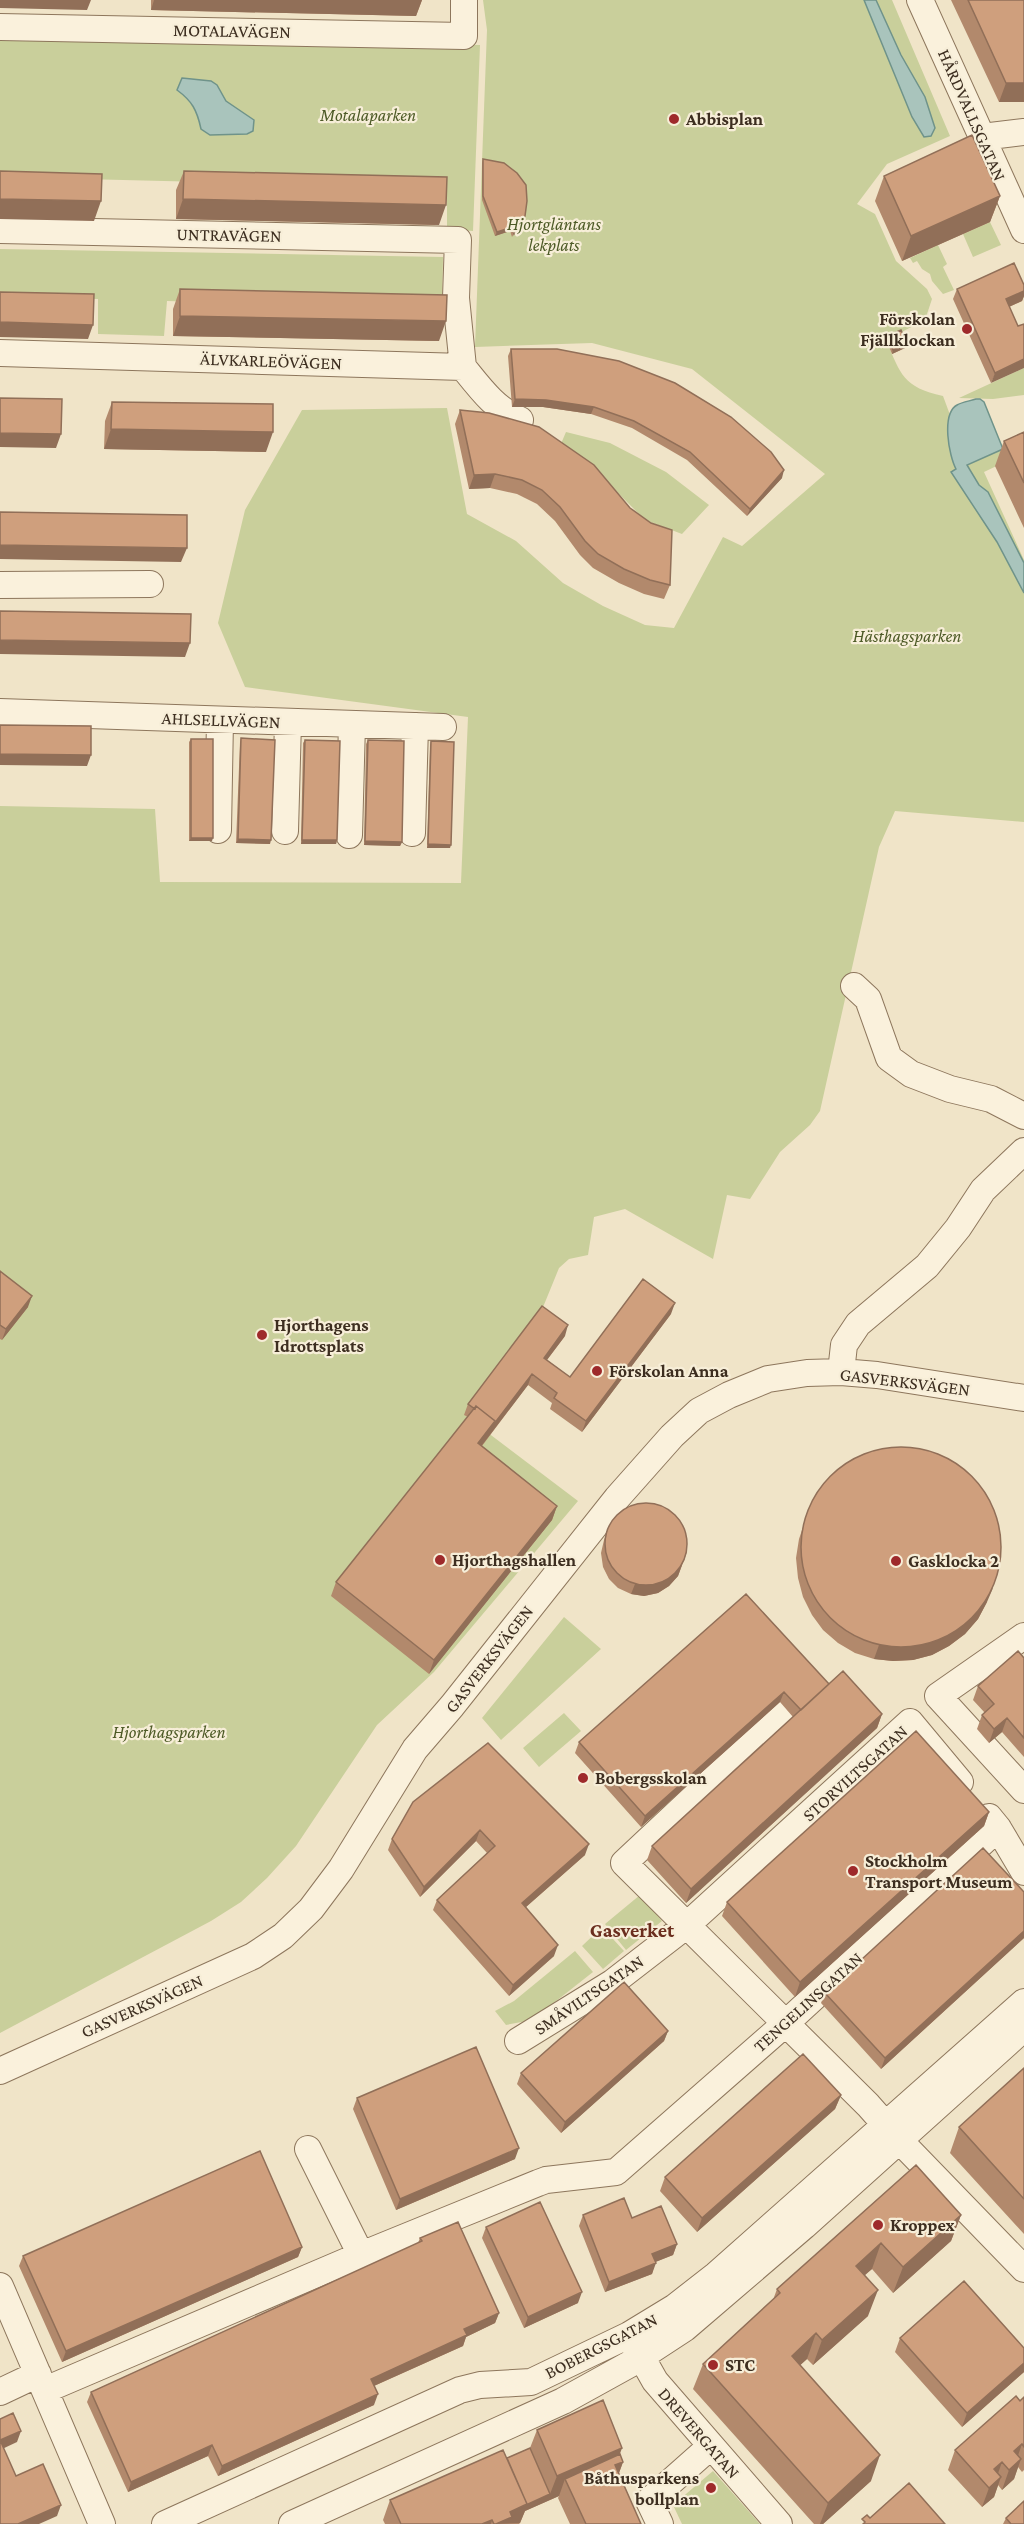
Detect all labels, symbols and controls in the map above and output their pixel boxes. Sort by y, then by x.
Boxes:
street label: MOTALAVÄGEN [173,20,291,42]
street label: HÅRDVALLSGATAN [934,46,1010,184]
park label: Motalaparken [319,105,416,125]
place label: Abbisplan [685,109,764,129]
marker: Abbisplan [667,112,681,126]
park label: Hjortgläntans lekplats [507,214,601,255]
street label: UNTRAVÄGEN [176,224,282,246]
place label: Förskolan Fjällklockan [860,309,956,351]
marker: Förskolan Fjällklockan [960,322,974,336]
street label: ÄLVKARLEÖVÄGEN [200,349,342,373]
park label: Hästhagsparken [853,626,961,646]
street label: AHLSELLVÄGEN [161,708,281,732]
place label: Hjorthagens Idrottsplats [274,1315,369,1356]
marker: Hjorthagens Idrottsplats [255,1328,269,1342]
place label: Förskolan Anna [609,1361,729,1381]
marker: Förskolan Anna [590,1364,604,1378]
street label: GASVERKSVÄGEN [839,1364,971,1400]
place label: Hjorthagshallen [452,1550,577,1571]
place label: Gasklocka 2 [908,1551,999,1571]
marker: Hjorthagshallen [433,1553,447,1567]
marker: Gasklocka 2 [889,1554,903,1568]
street label: GASVERKSVÄGEN [441,1601,537,1717]
street label: STORVILTSGATAN [799,1721,911,1825]
park label: Hjorthagsparken [112,1722,226,1743]
place label: Bobergsskolan [595,1768,708,1788]
marker: Bobergsskolan [576,1771,590,1785]
place label: Stockholm Transport Museum [865,1851,1013,1892]
marker: Stockholm Transport Museum [846,1864,860,1878]
district label: Gasverket [590,1919,675,1941]
street label: TENGELINSGATAN [749,1948,867,2056]
street label: SMÅVILTSGATAN [531,1951,647,2039]
street label: GASVERKSVÄGEN [78,1970,206,2042]
place label: Kroppex [890,2215,956,2235]
marker: Kroppex [871,2218,885,2232]
street label: BOBERGSGATAN [541,2309,661,2383]
place label: STC [725,2355,755,2375]
marker: STC [706,2358,720,2372]
street label: DREVERGATAN [654,2384,744,2483]
place label: Båthusparkens bollplan [584,2468,700,2509]
marker: Båthusparkens bollplan [704,2481,718,2495]

